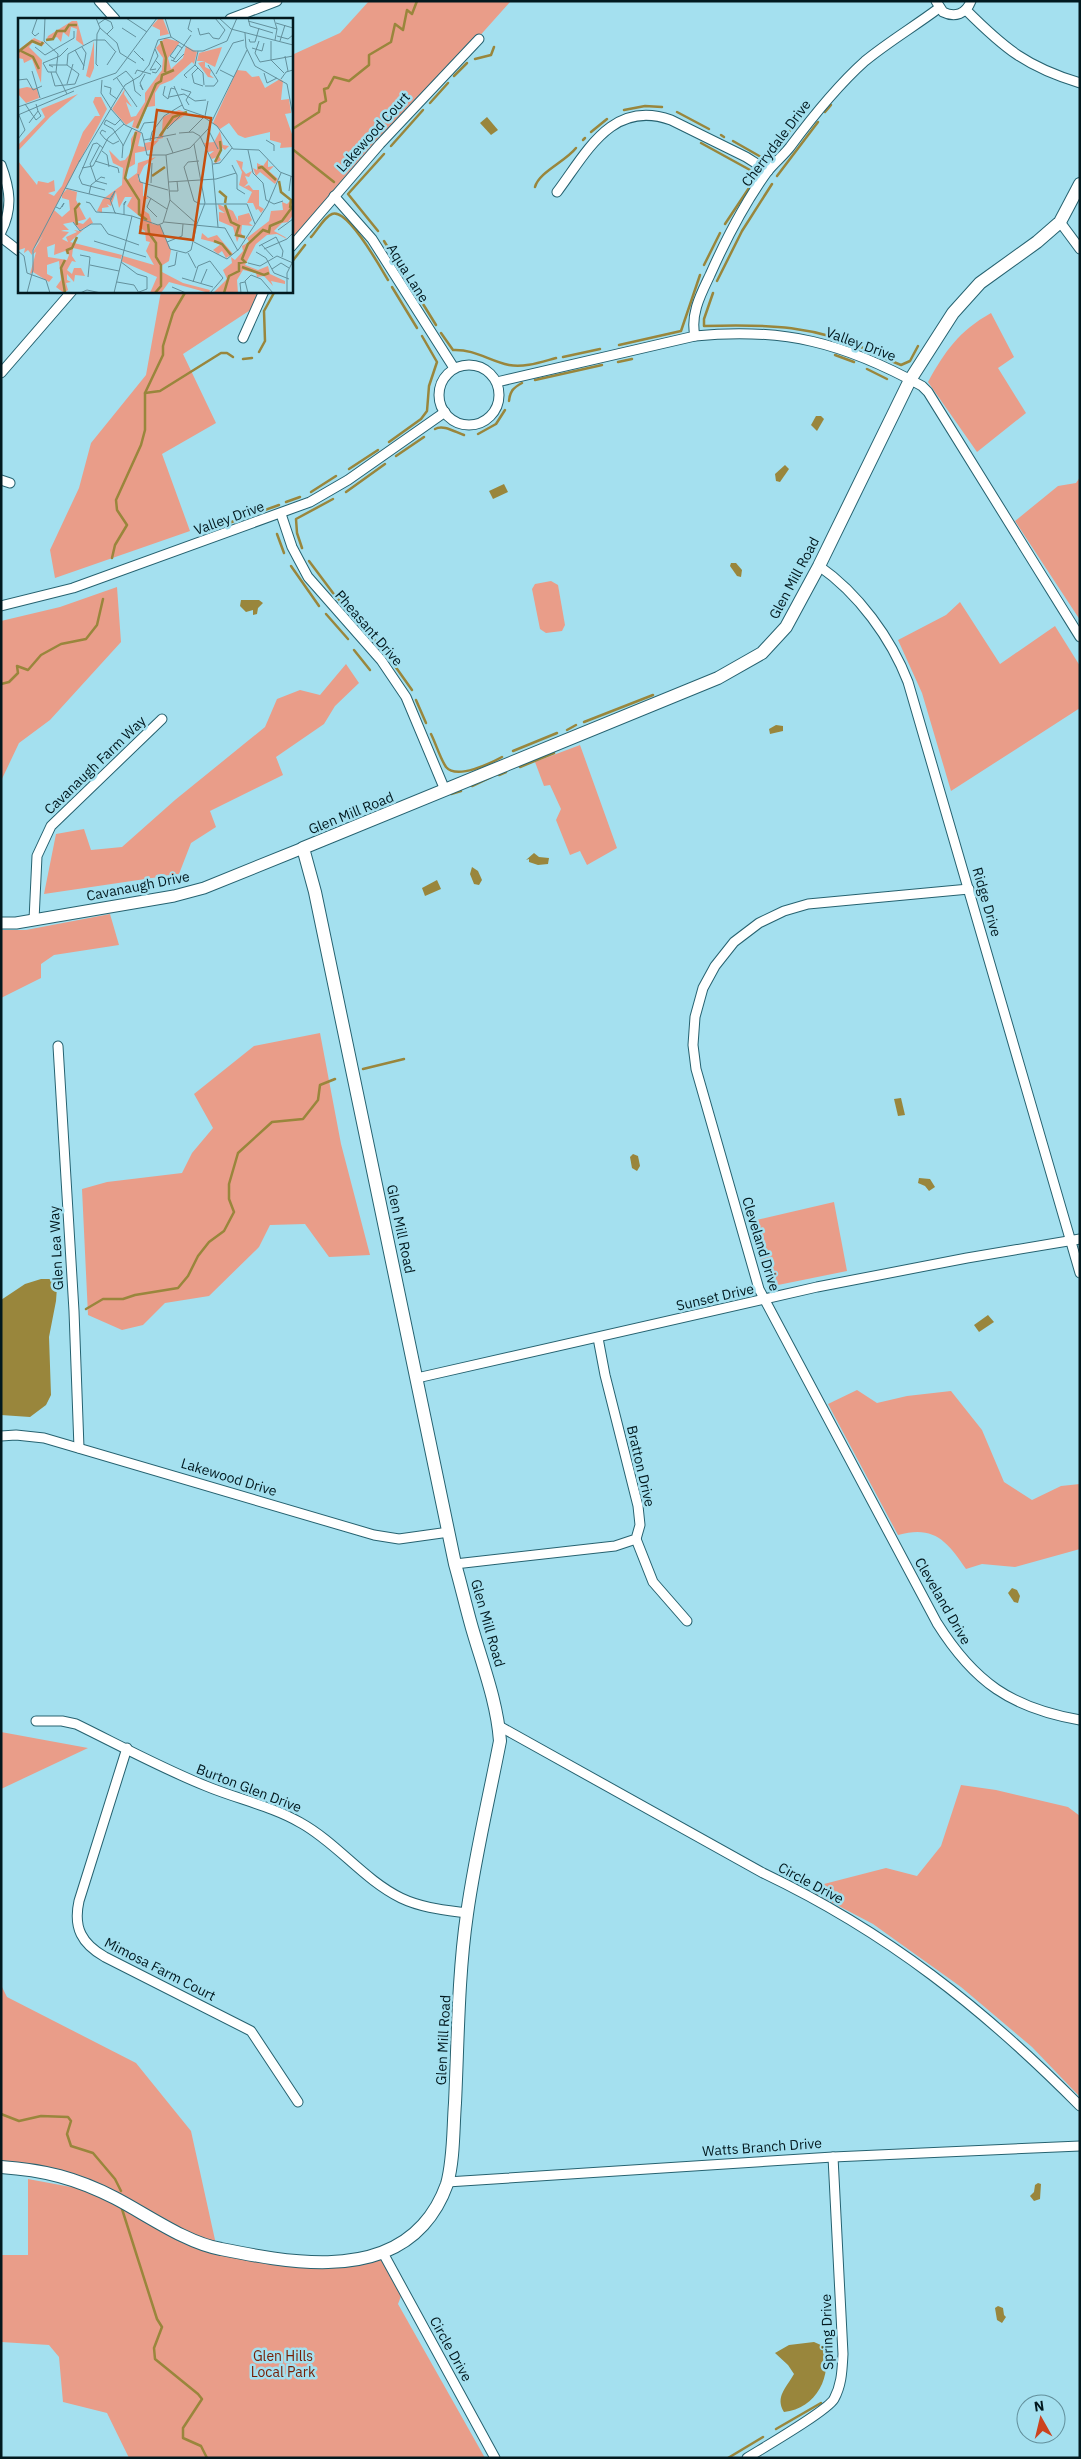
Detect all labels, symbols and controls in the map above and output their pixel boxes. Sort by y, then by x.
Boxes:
inset map [18,18,292,292]
street label: Lakewood Court [332,88,414,176]
street label: Cherrydale Drive [737,96,815,190]
street label: Aqua Lane [383,240,433,306]
street label: Valley Drive [823,323,899,365]
street label: Valley Drive [191,497,267,539]
street label: Glen Mill Road [765,534,823,622]
street label: Pheasant Drive [331,586,407,670]
street label: Cavanaugh Farm Way [40,712,150,818]
street label: Glen Mill Road [306,788,396,838]
street label: Ridge Drive [969,865,1006,939]
street label: Cavanaugh Drive [85,867,191,905]
street label: Glen Mill Road [383,1183,419,1275]
street label: Cleveland Drive [738,1195,784,1294]
street label: Glen Lea Way [45,1205,67,1291]
street label: Sunset Drive [674,1279,756,1315]
street label: Bratton Drive [623,1424,659,1509]
street label: Lakewood Drive [179,1454,280,1500]
street label: Cleveland Drive [911,1554,975,1648]
street label: Glen Mill Road [467,1577,509,1669]
street label: Burton Glen Drive [194,1760,304,1816]
street label: Circle Drive [775,1858,847,1908]
street label: Mimosa Farm Court [101,1933,219,2005]
street label: Glen Mill Road [432,1994,454,2086]
street label: Watts Branch Drive [701,2134,823,2160]
street label: Spring Drive [817,2293,837,2370]
street label: Circle Drive [426,2313,476,2385]
park label: Glen Hills Local Park [251,2347,316,2381]
north arrow [1016,2394,1066,2444]
text: N [1033,2397,1045,2416]

